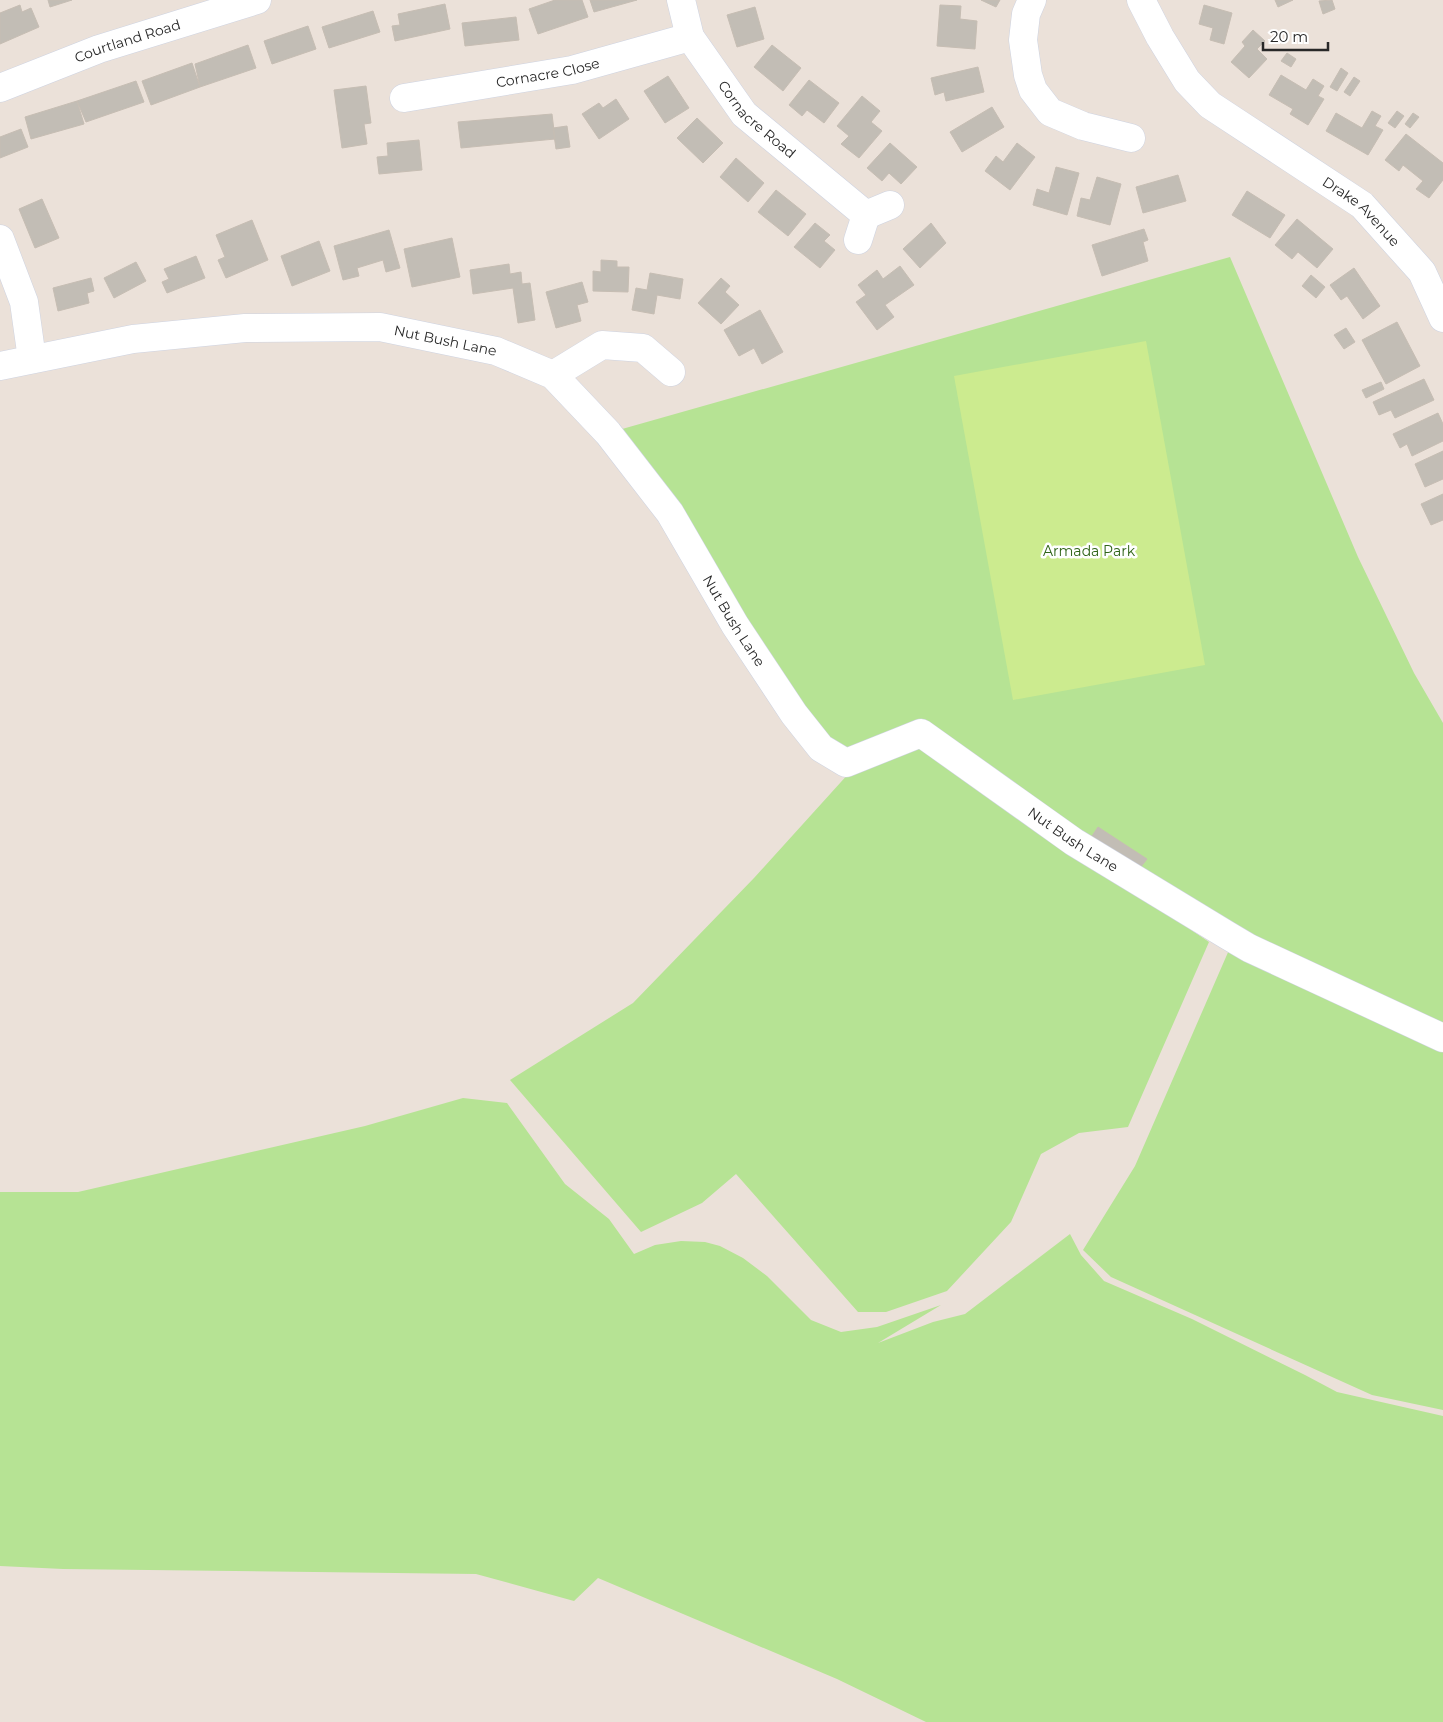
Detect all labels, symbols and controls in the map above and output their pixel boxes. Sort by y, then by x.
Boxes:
street label: Courtland Road [72,15,183,67]
scale bar [1263,20,1328,52]
text: 20 m [1270,27,1308,46]
street label: Cornacre Close [495,54,602,91]
street label: Cornacre Road [714,77,800,162]
street label: Drake Avenue [1319,173,1404,250]
street label: Nut Bush Lane [392,321,498,360]
park label: Armada Park [1043,542,1136,560]
street label: Nut Bush Lane [699,572,769,670]
street label: Nut Bush Lane [1024,803,1121,876]

